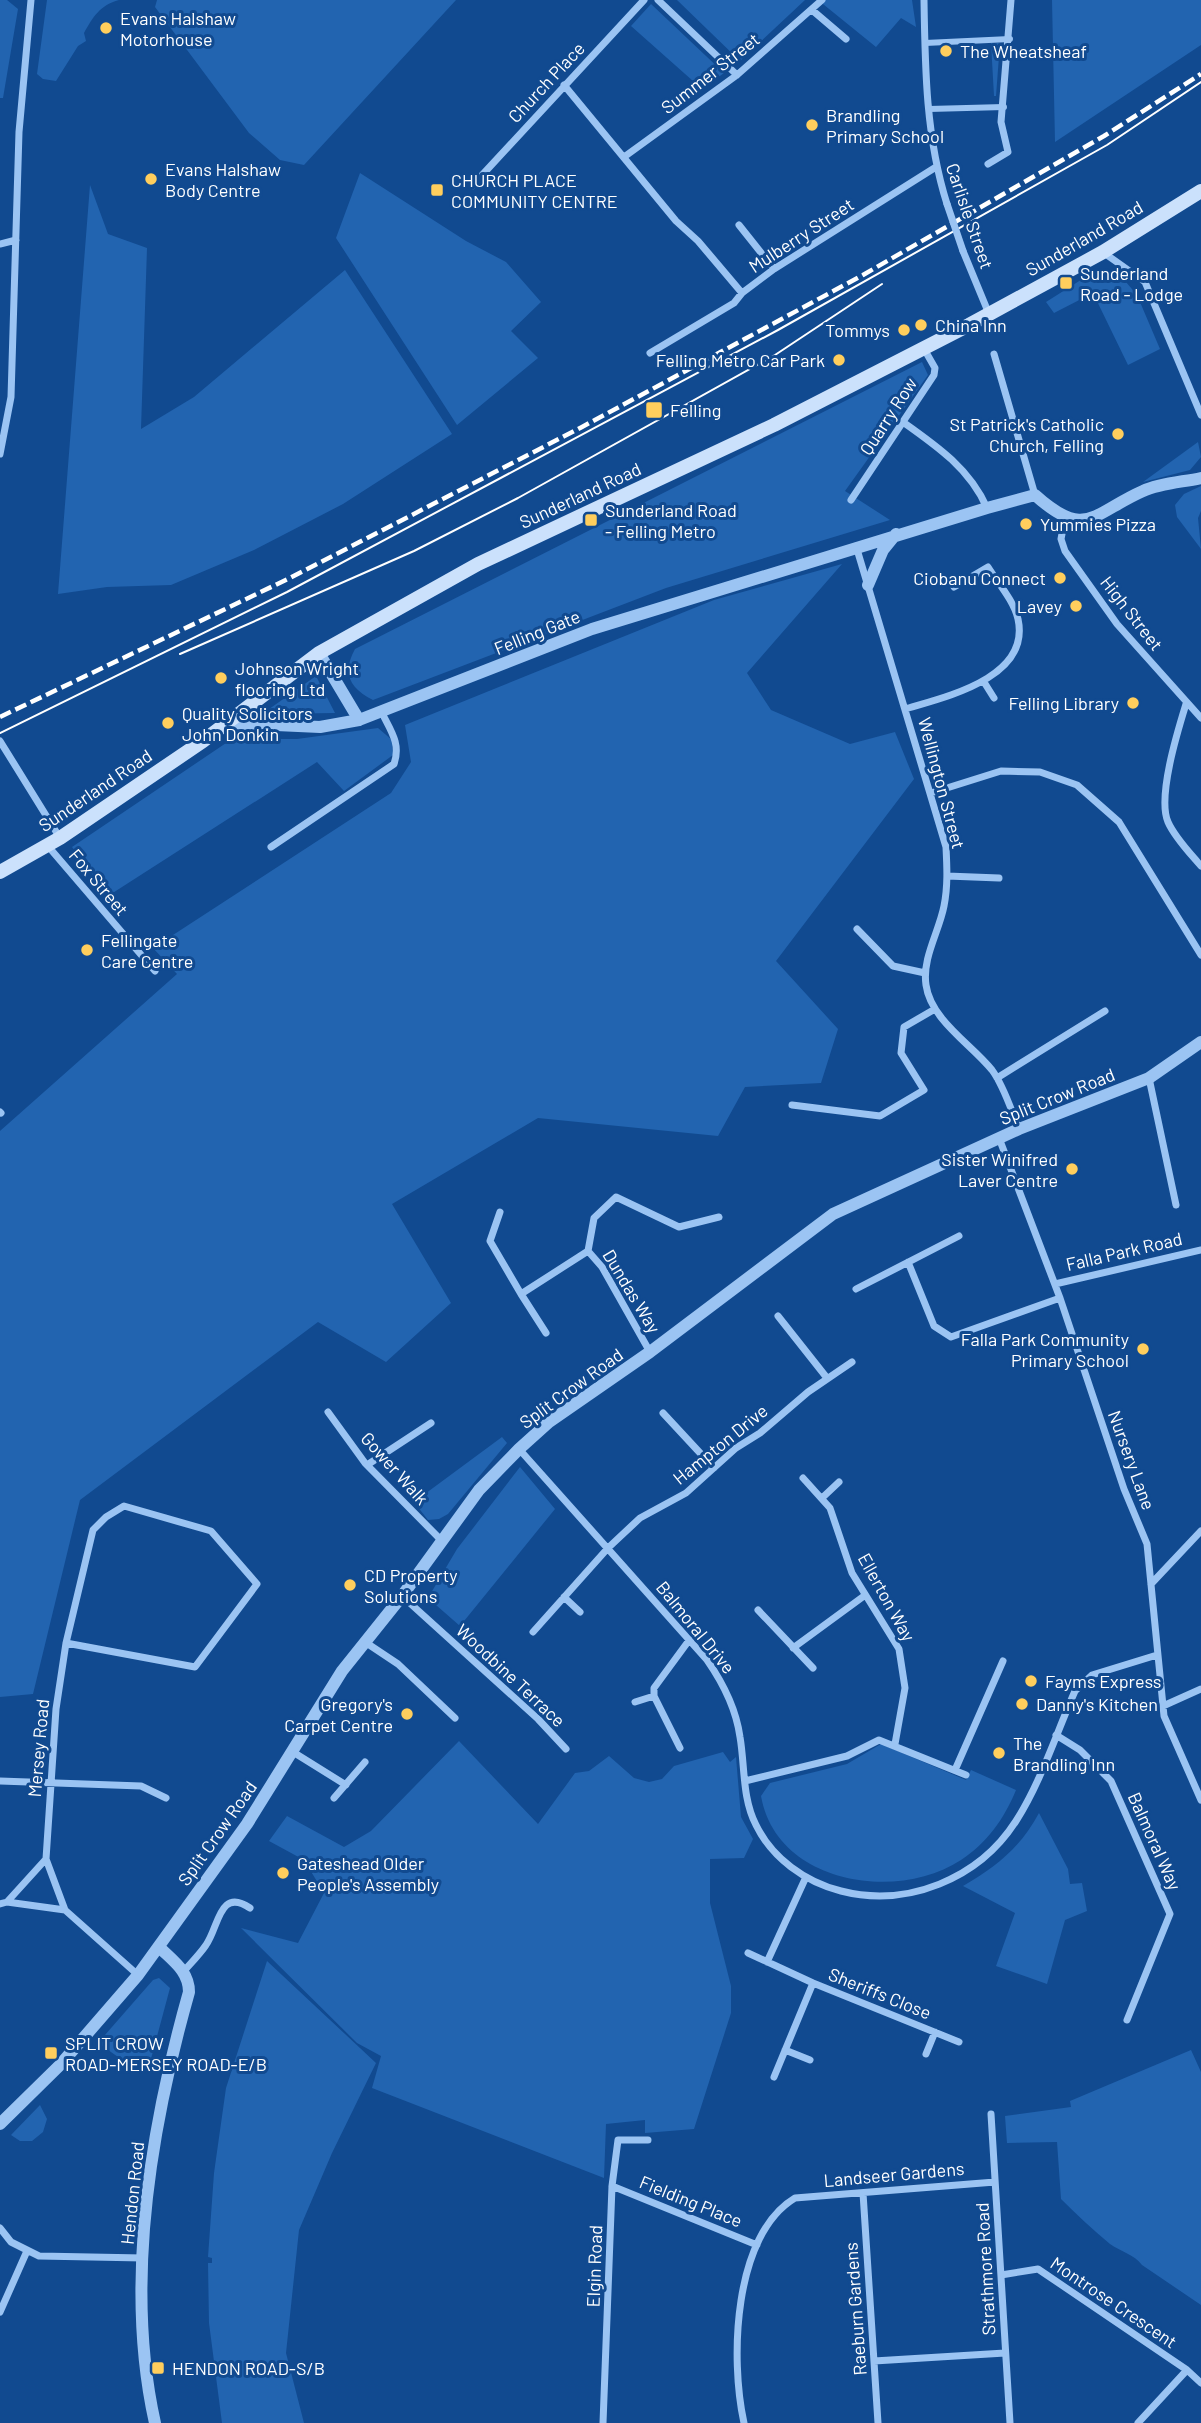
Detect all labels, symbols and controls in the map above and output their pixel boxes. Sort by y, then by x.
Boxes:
place label: Evans Halshaw Motorhouse [120,7,236,50]
marker: Evans Halshaw Motorhouse [98,20,114,36]
street label: Summer Street [656,28,764,118]
street label: Church Place [503,37,589,127]
place label: The Wheatsheaf [960,40,1087,62]
marker: The Wheatsheaf [938,43,954,59]
place label: Brandling Primary School [826,104,944,147]
marker: Brandling Primary School [804,117,820,133]
place label: Evans Halshaw Body Centre [165,158,281,201]
street label: Carlisle Street [942,160,998,272]
place label: CHURCH PLACE COMMUNITY CENTRE [451,169,618,212]
marker: Evans Halshaw Body Centre [143,171,159,187]
marker: CHURCH PLACE COMMUNITY CENTRE [429,182,445,198]
street label: Mulberry Street [744,193,858,277]
street label: Sunderland Road [1021,196,1147,280]
place label: Sunderland Road - Lodge [1080,262,1183,305]
marker: Sunderland Road - Lodge [1058,275,1074,291]
place label: China Inn [935,314,1007,336]
marker: China Inn [913,317,929,333]
place label: Tommys [825,319,890,341]
marker: Tommys [896,322,912,338]
place label: Felling Metro Car Park [656,349,825,371]
marker: Felling Metro Car Park [831,352,847,368]
street label: Quarry Row [855,373,921,459]
place label: Felling [670,399,721,421]
marker: Felling [644,400,664,420]
place label: St Patrick's Catholic Church, Felling [949,413,1104,456]
marker: St Patrick's Catholic Church, Felling [1110,426,1126,442]
street label: Sunderland Road [516,457,644,533]
place label: Sunderland Road - Felling Metro [605,499,737,542]
marker: Sunderland Road - Felling Metro [583,512,599,528]
place label: Yummies Pizza [1040,513,1156,535]
marker: Yummies Pizza [1018,516,1034,532]
place label: Ciobanu Connect [913,567,1046,589]
marker: Ciobanu Connect [1052,570,1068,586]
street label: High Street [1096,571,1168,655]
place label: Lavey [1017,595,1062,617]
marker: Lavey [1068,598,1084,614]
street label: Felling Gate [491,605,583,659]
place label: Johnson Wright flooring Ltd [235,657,359,700]
marker: Johnson Wright flooring Ltd [213,670,229,686]
place label: Felling Library [1008,692,1119,714]
marker: Felling Library [1125,695,1141,711]
place label: Quality Solicitors John Donkin [182,702,313,745]
marker: Quality Solicitors John Donkin [160,715,176,731]
street label: Wellington Street [914,715,970,851]
street label: Sunderland Road [34,744,156,836]
street label: Fox Street [65,844,133,920]
place label: Fellingate Care Centre [101,929,193,972]
marker: Fellingate Care Centre [79,942,95,958]
street label: Split Crow Road [996,1063,1118,1129]
place label: Sister Winifred Laver Centre [941,1148,1058,1191]
marker: Sister Winifred Laver Centre [1064,1161,1080,1177]
street label: Falla Park Road [1064,1227,1184,1275]
street label: Dundas Way [598,1245,666,1337]
place label: Falla Park Community Primary School [961,1328,1129,1371]
marker: Falla Park Community Primary School [1135,1341,1151,1357]
street label: Split Crow Road [515,1343,627,1433]
street label: Hampton Drive [668,1399,772,1489]
street label: Nursery Lane [1104,1407,1160,1513]
street label: Gower Walk [357,1427,433,1509]
street label: Ellerton Way [854,1549,920,1645]
place label: CD Property Solutions [364,1564,458,1607]
street label: Balmoral Drive [652,1576,740,1678]
marker: CD Property Solutions [342,1577,358,1593]
street label: Woodbine Terrace [452,1619,570,1731]
place label: Fayms Express [1045,1670,1162,1692]
marker: Fayms Express [1023,1673,1039,1689]
place label: Gregory's Carpet Centre [284,1693,393,1736]
place label: Danny's Kitchen [1036,1693,1158,1715]
marker: Danny's Kitchen [1014,1696,1030,1712]
street label: Mersey Road [23,1698,53,1798]
marker: Gregory's Carpet Centre [399,1706,415,1722]
place label: The Brandling Inn [1013,1732,1115,1775]
marker: The Brandling Inn [991,1745,1007,1761]
street label: Split Crow Road [173,1776,261,1890]
street label: Balmoral Way [1124,1789,1186,1893]
place label: Gateshead Older People's Assembly [297,1852,439,1895]
marker: Gateshead Older People's Assembly [275,1865,291,1881]
street label: Sheriffs Close [825,1962,935,2024]
place label: SPLIT CROW ROAD-MERSEY ROAD-E/B [65,2032,267,2075]
marker: SPLIT CROW ROAD-MERSEY ROAD-E/B [43,2045,59,2061]
street label: Hendon Road [116,2140,148,2246]
street label: Landseer Gardens [823,2157,965,2191]
street label: Fielding Place [636,2170,746,2232]
street label: Strathmore Road [971,2202,999,2336]
street label: Elgin Road [582,2224,606,2308]
street label: Raeburn Gardens [839,2242,871,2376]
street label: Montrose Crescent [1047,2252,1181,2352]
place label: HENDON ROAD-S/B [172,2357,325,2379]
marker: HENDON ROAD-S/B [150,2360,166,2376]

